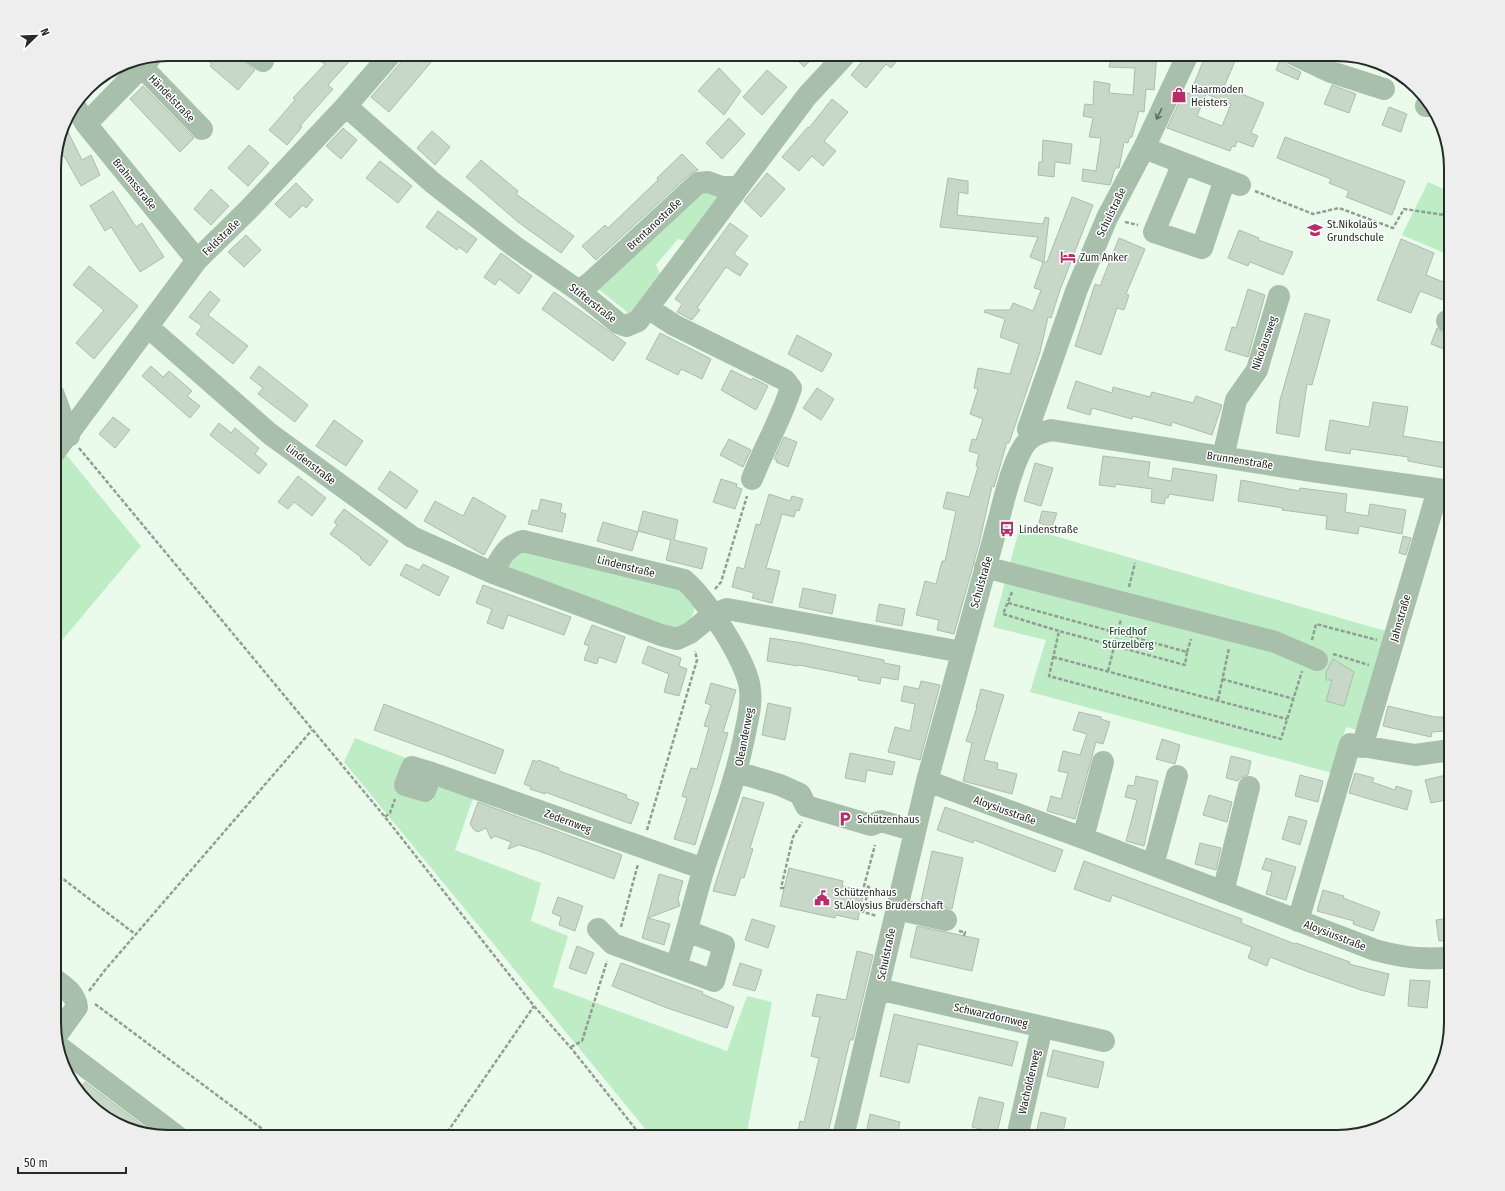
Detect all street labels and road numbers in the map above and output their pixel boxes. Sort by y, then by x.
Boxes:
street label: Händelstraße [146,72,197,125]
street label: Brahmsstraße [110,156,159,213]
street label: Schulstraße [1094,185,1129,239]
street label: Brentanostraße [624,196,684,253]
street label: Feldstraße [200,216,243,258]
street label: Stifterstraße [567,281,619,326]
street label: Nikolausweg [1249,313,1280,372]
street label: Lindenstraße [283,441,338,487]
street label: Brunnenstraße [1206,449,1274,472]
street label: Lindenstraße [596,553,656,580]
street label: Schulstraße [968,555,995,609]
street label: Jahnstraße [1388,593,1413,643]
street label: Oleanderweg [732,706,757,767]
street label: Aloysiusstraße [972,793,1038,828]
street label: Zedernweg [543,807,594,836]
street label: Aloysiusstraße [1302,918,1368,953]
street label: Schulstraße [875,927,898,981]
street label: Schwarzdornweg [953,1001,1030,1031]
street label: Wacholderweg [1016,1048,1043,1115]

